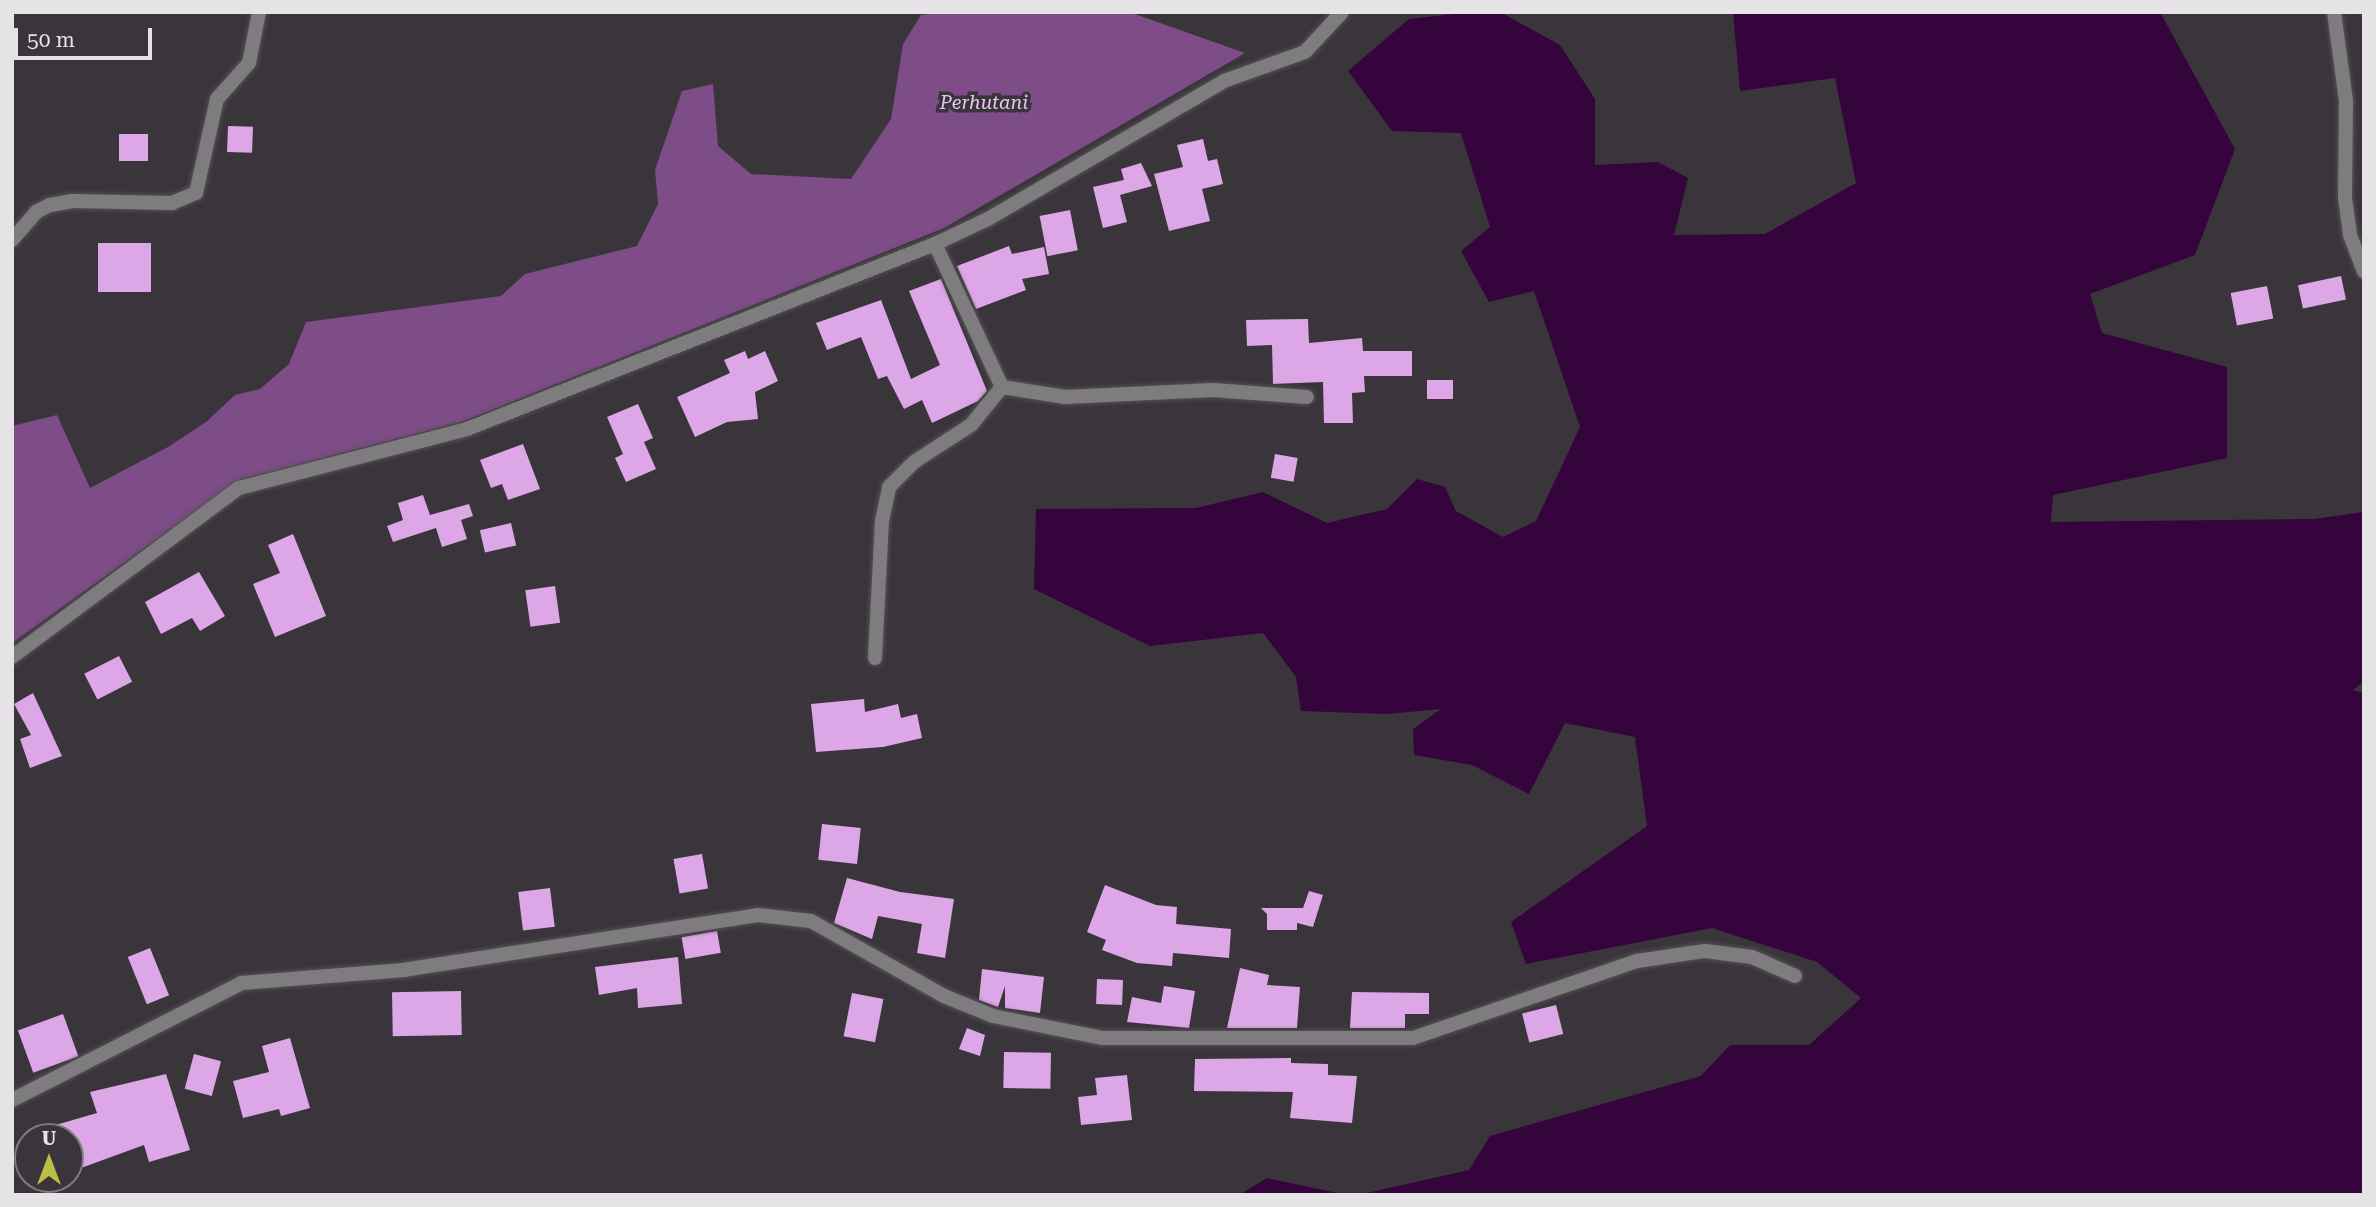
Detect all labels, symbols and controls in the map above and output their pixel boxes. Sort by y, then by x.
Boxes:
scale bar [18,14,156,58]
text: 50 m [27,28,75,52]
park label: Perhutani [940,92,1028,114]
north arrow [14,1123,84,1193]
text: U [42,1127,56,1150]

